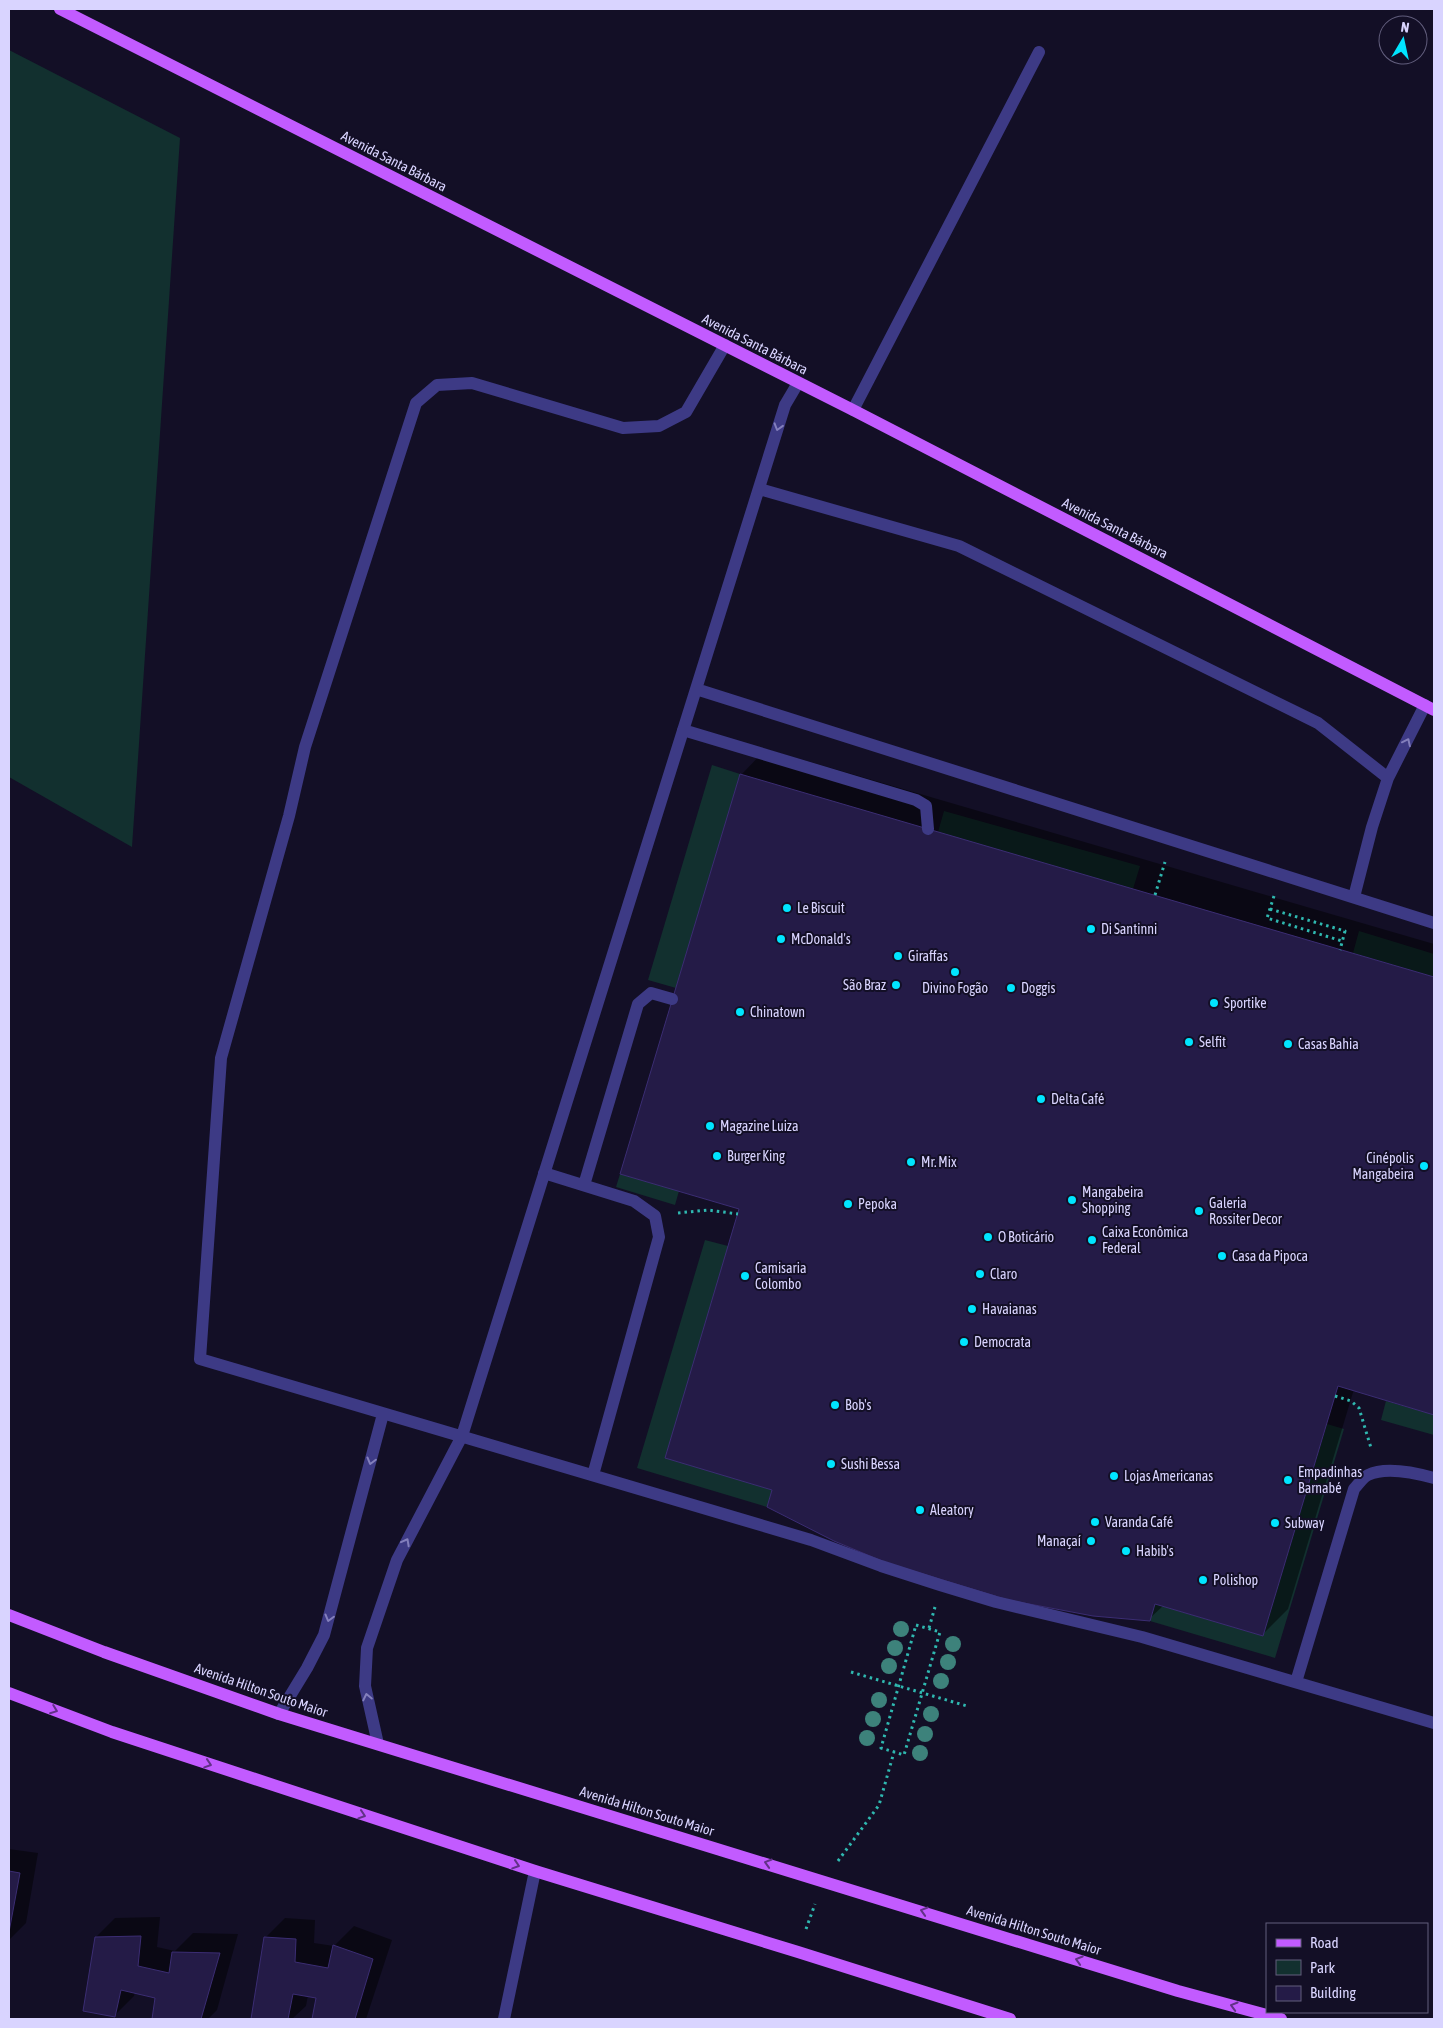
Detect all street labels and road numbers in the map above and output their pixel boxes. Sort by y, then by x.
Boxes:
street label: Avenida Santa Bárbara [339,127,449,195]
street label: Avenida Santa Bárbara [700,310,810,378]
street label: Avenida Santa Bárbara [1060,494,1170,562]
street label: Avenida Hilton Souto Maior [192,1660,330,1721]
street label: Avenida Hilton Souto Maior [578,1783,717,1839]
street label: Avenida Hilton Souto Maior [965,1902,1104,1958]

